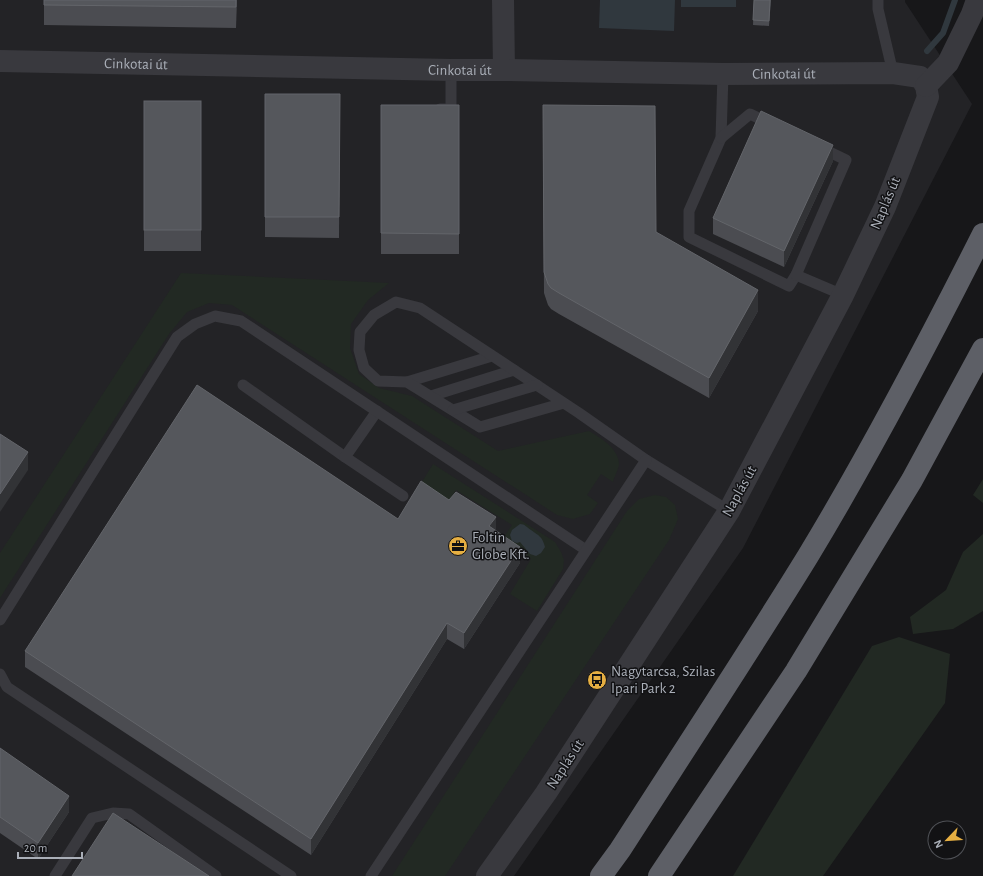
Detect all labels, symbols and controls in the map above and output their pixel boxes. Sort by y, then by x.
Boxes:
street label: Cinkotai út [104,56,168,72]
street label: Cinkotai út [428,63,492,78]
street label: Cinkotai út [752,66,816,82]
street label: Naplás út [868,174,903,232]
street label: Naplás út [719,463,760,519]
place label: Foltin Globe Kft. [472,530,530,562]
office icon: Foltin Globe Kft. [447,535,469,557]
place label: Nagytarcsa, Szilas Ipari Park 2 [611,664,715,696]
bus stop icon: Nagytarcsa, Szilas Ipari Park 2 [586,669,608,691]
street label: Naplás út [544,737,587,792]
north arrow [927,820,967,860]
scale bar [18,834,82,860]
text: N [932,838,945,850]
text: 20 m [24,842,47,854]

